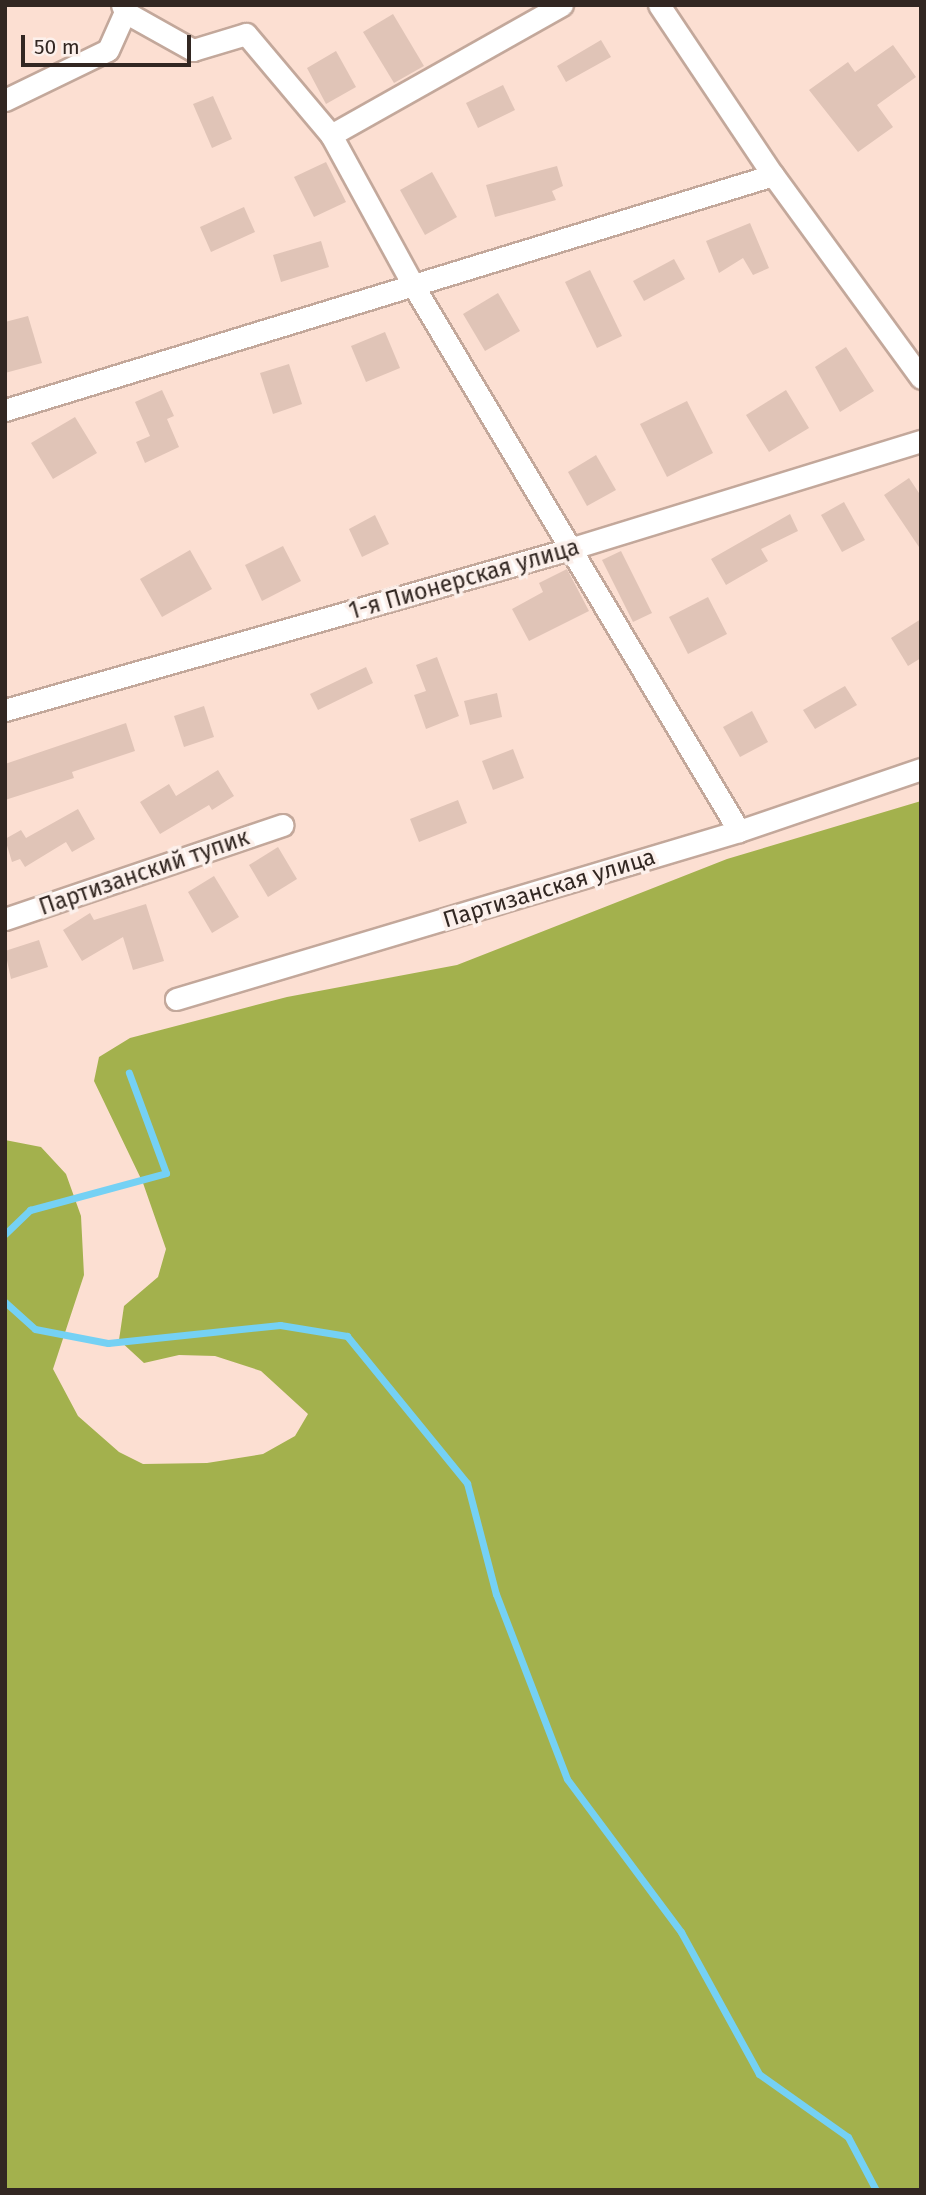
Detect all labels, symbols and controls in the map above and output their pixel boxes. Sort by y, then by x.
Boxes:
scale bar [24,21,194,65]
text: 50 m [34,34,80,60]
street label: 1-я Пионерская улица [346,533,582,625]
street label: Партизанский тупик [35,823,253,921]
street label: Партизанская улица [439,843,659,933]

